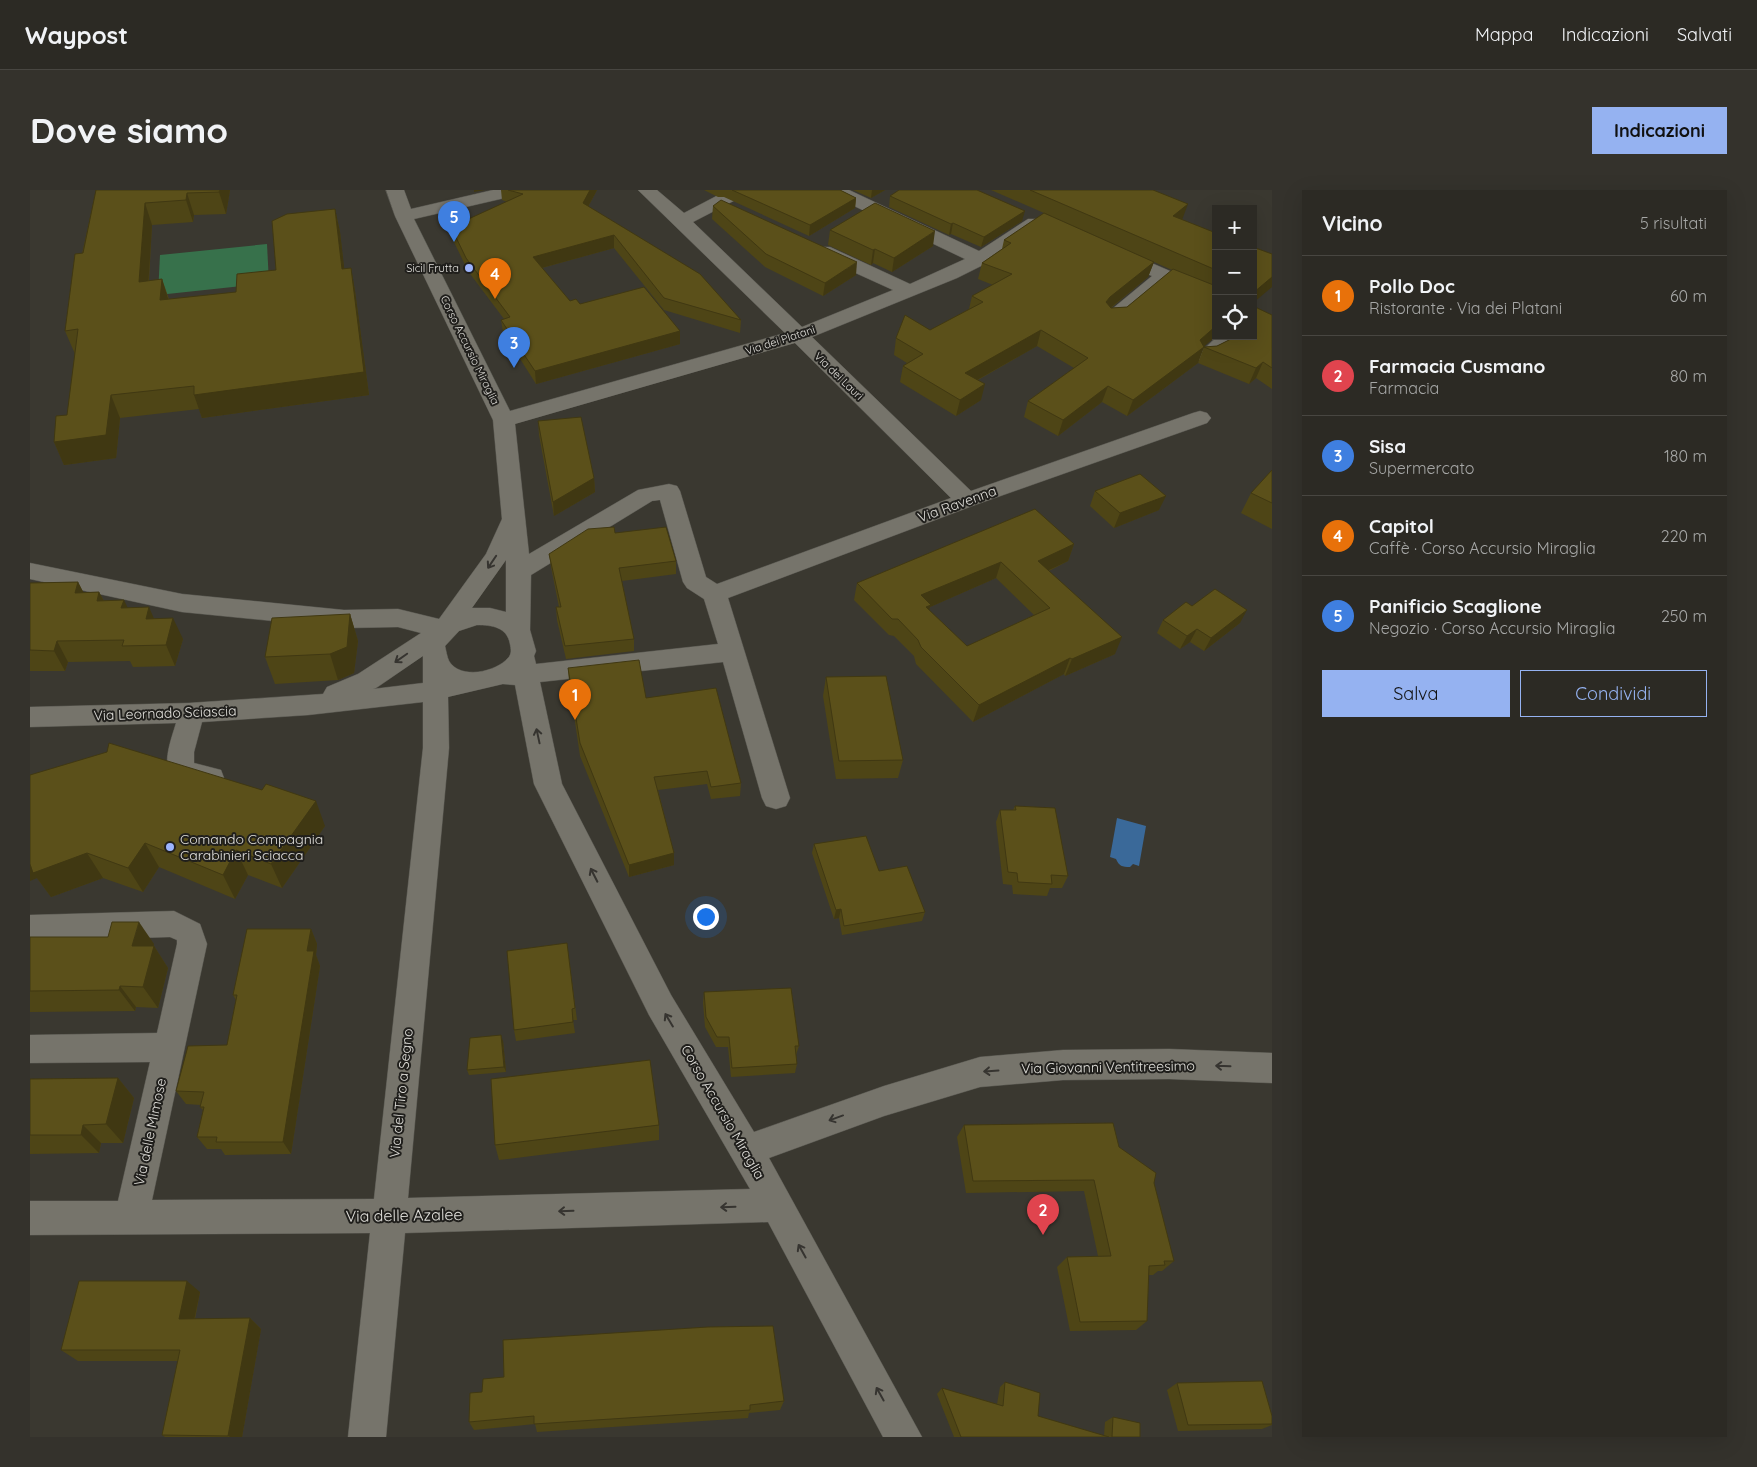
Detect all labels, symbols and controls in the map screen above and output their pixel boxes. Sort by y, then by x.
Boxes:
text: Waypost [25,20,128,50]
text: Mappa [1475,23,1533,46]
text: Indicazioni [1561,23,1649,46]
text: Salvati [1677,23,1732,46]
button: Indicazioni [1592,107,1727,154]
text: Dove siamo [30,108,228,152]
pin: 5 [438,201,470,242]
map controls [1212,205,1257,340]
button: + [1212,205,1257,250]
text: Vicino [1322,210,1383,236]
text: 5 risultati [1640,213,1707,233]
button: − [1212,250,1257,295]
pin: 4 [479,258,511,299]
place label: Sicil Frutta [406,261,459,275]
marker: Sicil Frutta [463,262,475,274]
text: Pollo Doc [1369,274,1455,298]
text: 1 [1335,286,1341,306]
text: 60 m [1670,286,1707,306]
street label: Corso Accursio Miraglia [437,293,503,407]
button: locate [1212,295,1257,340]
text: Ristorante · Via dei Platani [1369,298,1562,318]
street label: Via dei Platani [743,322,817,358]
pin: 3 [498,327,530,368]
street label: Via dei Lauri [812,349,866,403]
text: Farmacia Cusmano [1369,354,1545,378]
text: 2 [1333,366,1343,386]
text: 80 m [1670,366,1707,386]
text: Farmacia [1369,378,1439,398]
text: Sisa [1369,434,1406,458]
text: 3 [1334,446,1342,466]
text: 180 m [1664,446,1707,466]
text: Supermercato [1369,458,1474,478]
street label: Via Ravenna [915,481,999,527]
text: Capitol [1369,514,1434,538]
text: 4 [1333,526,1343,546]
text: 220 m [1661,526,1707,546]
text: Caffè · Corso Accursio Miraglia [1369,538,1596,558]
one-way arrow [487,555,497,569]
text: Panificio Scaglione [1369,594,1542,618]
text: 5 [1333,606,1343,626]
text: 250 m [1661,606,1707,626]
text: Negozio · Corso Accursio Miraglia [1369,618,1615,638]
one-way arrow [394,652,408,663]
button: Salva [1322,670,1510,717]
button: Condividi [1520,670,1707,717]
pin: 1 [559,679,591,720]
street label: Via Leornado Sciascia [93,702,237,724]
one-way arrow [533,728,542,744]
place label: Comando Compagnia Carabinieri Sciacca [180,830,323,864]
marker: Comando Compagnia Carabinieri Sciacca [164,841,176,853]
one-way arrow [589,868,598,883]
your location [693,904,719,930]
one-way arrow [663,1013,673,1027]
street label: Via del Tiro a Segno [385,1027,417,1159]
street label: Corso Accursio Miraglia [677,1042,769,1182]
street label: Via Giovanni Ventitreesimo [1021,1056,1195,1078]
one-way arrow [1216,1061,1232,1071]
one-way arrow [983,1066,999,1076]
street label: Via delle Mimose [130,1077,170,1187]
one-way arrow [829,1114,844,1123]
pin: 2 [1027,1194,1059,1235]
one-way arrow [721,1202,737,1211]
street label: Via delle Azalee [345,1204,463,1226]
one-way arrow [558,1206,574,1216]
one-way arrow [797,1244,807,1259]
one-way arrow [874,1387,884,1402]

